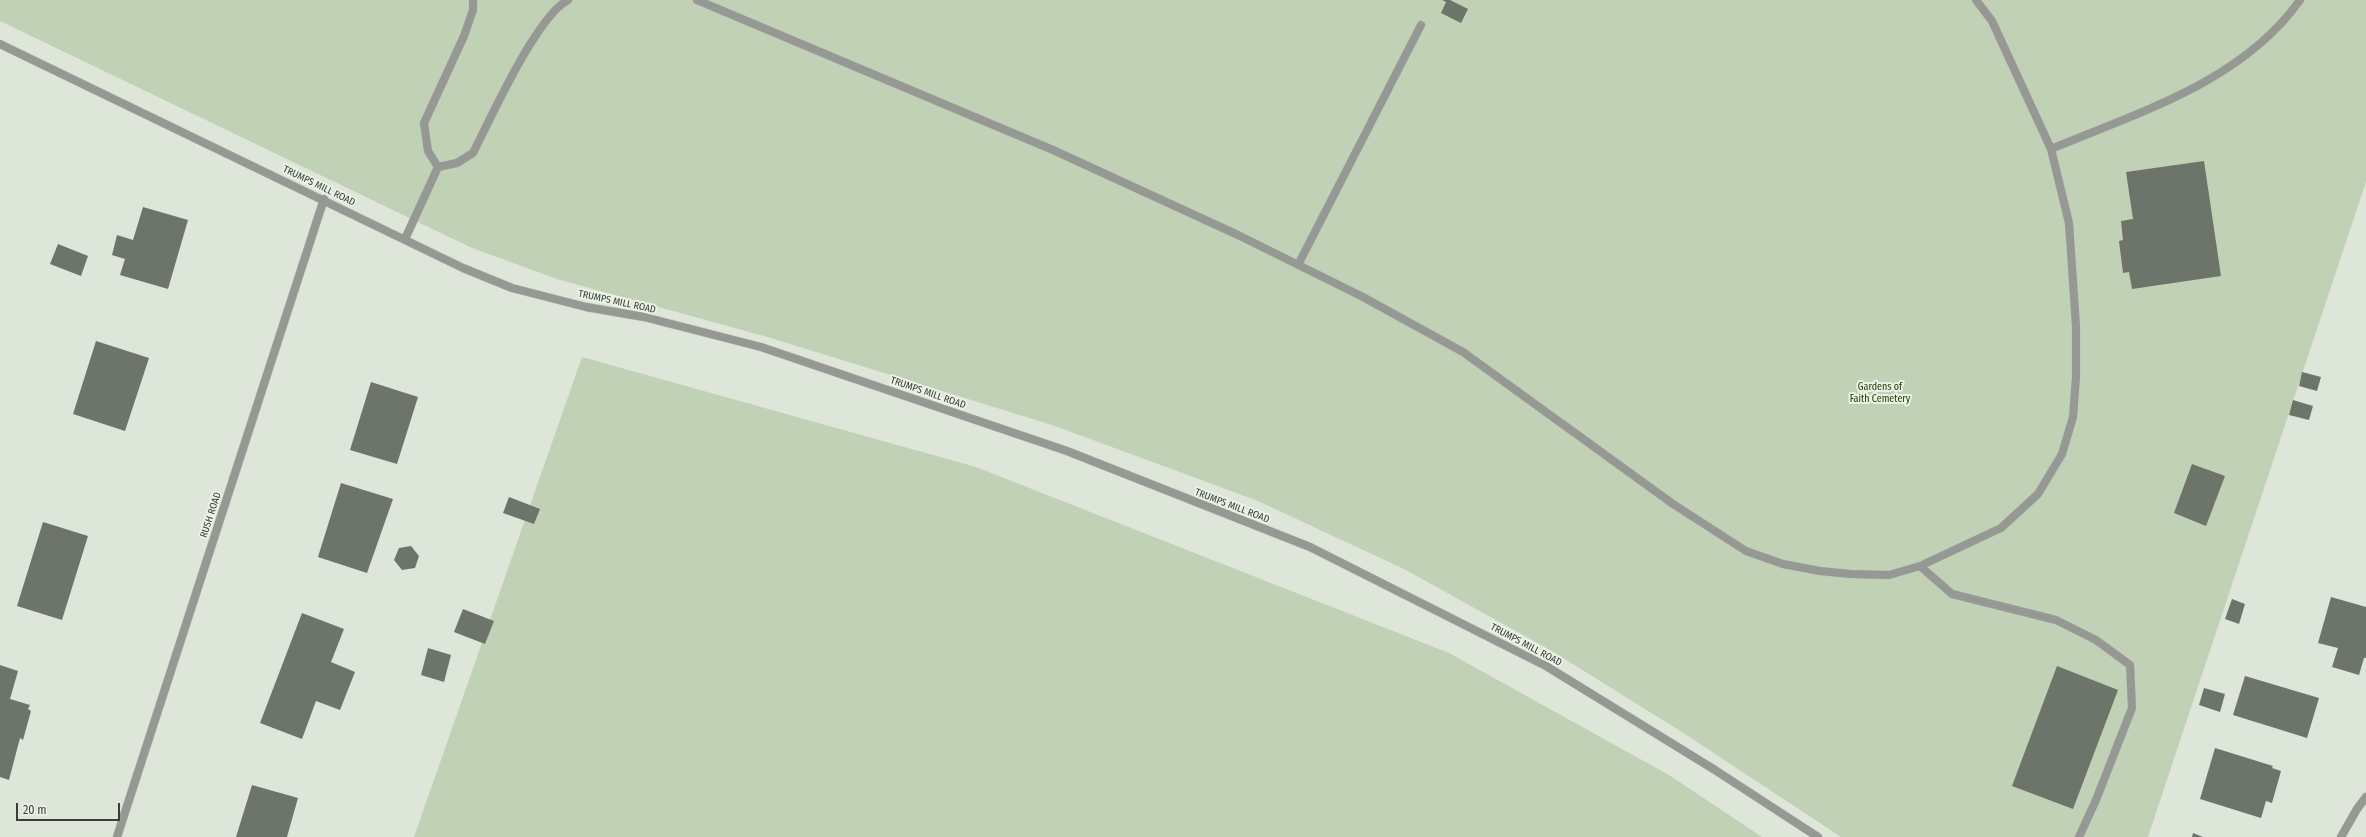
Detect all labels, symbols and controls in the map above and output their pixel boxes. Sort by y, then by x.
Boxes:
street label: TRUMPS MILL ROAD [281,163,357,209]
street label: TRUMPS MILL ROAD [577,288,657,316]
street label: TRUMPS MILL ROAD [889,374,967,412]
park label: Gardens of Faith Cemetery [1850,381,1910,404]
street label: TRUMPS MILL ROAD [1193,486,1271,526]
street label: RUSH ROAD [198,491,224,539]
street label: TRUMPS MILL ROAD [1488,621,1564,669]
scale bar [18,795,122,821]
text: 20 m [23,803,47,817]

